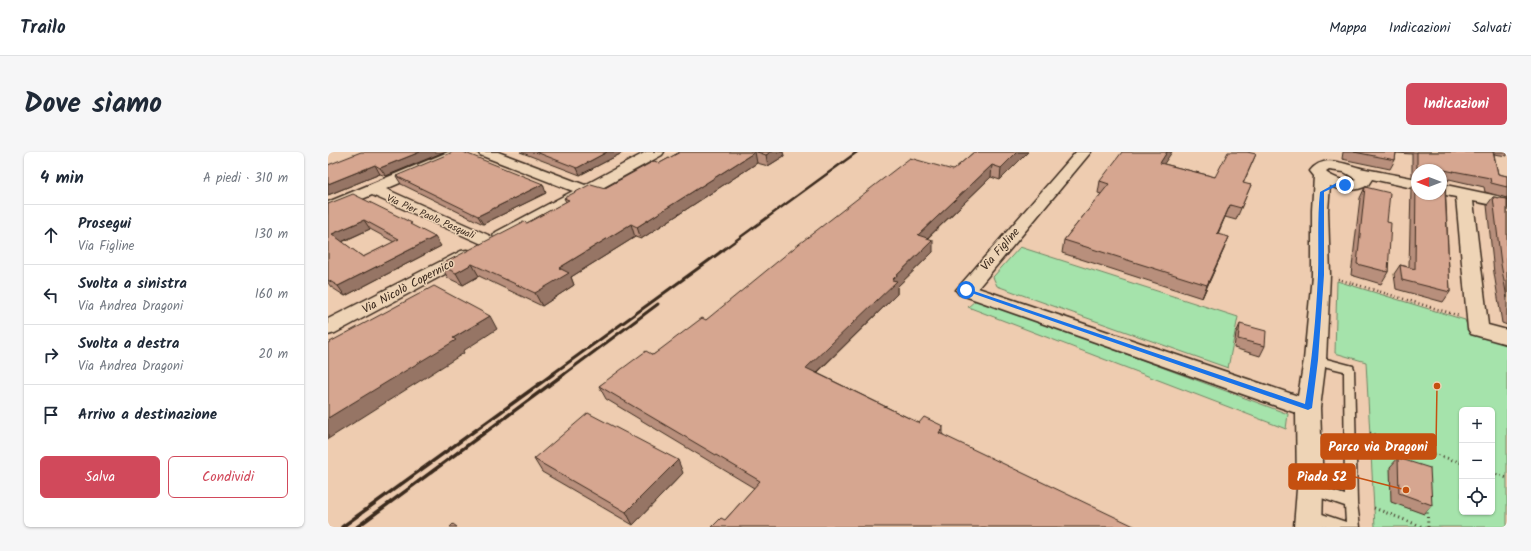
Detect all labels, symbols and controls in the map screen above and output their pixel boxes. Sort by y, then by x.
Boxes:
text: Trailo [20,13,66,43]
text: Mappa [1329,17,1367,39]
text: Indicazioni [1389,17,1450,39]
text: Salvati [1472,17,1511,39]
text: Dove siamo [24,82,162,127]
button: Indicazioni [1406,83,1507,125]
north arrow [1411,164,1447,200]
text: 4 min [40,165,84,192]
text: A piedi · 310 m [203,168,288,189]
route end [1336,176,1354,194]
street label: Via Pier Paolo Pasquali [384,190,478,244]
text: Prosegui [78,212,131,236]
street label: Via Figline [976,223,1025,275]
icon: ahead [40,224,62,246]
text: 130 m [254,224,288,245]
text: Via Figline [78,236,134,257]
street label: Via Nicolò Copernico [359,254,458,319]
text: Svolta a sinistra [78,272,187,296]
route start [957,281,975,299]
icon: left [40,284,62,306]
text: 160 m [255,284,288,305]
text: Via Andrea Dragoni [78,296,183,317]
text: Svolta a destra [78,332,179,356]
icon: right [40,344,62,366]
text: 20 m [258,344,288,365]
text: Via Andrea Dragoni [78,356,183,377]
text: Arrivo a destinazione [78,403,217,427]
icon: arrive [40,404,62,426]
map controls [1459,407,1495,515]
button: + [1459,407,1495,443]
callout: Parco via Dragoni [1321,434,1436,459]
text: Parco via Dragoni [1328,437,1428,458]
button: − [1459,443,1495,479]
button: Salva [40,456,160,498]
button: Condividi [168,456,288,498]
callout: Piada 52 [1289,464,1355,489]
text: Piada 52 [1297,467,1347,488]
button: locate [1459,479,1495,515]

